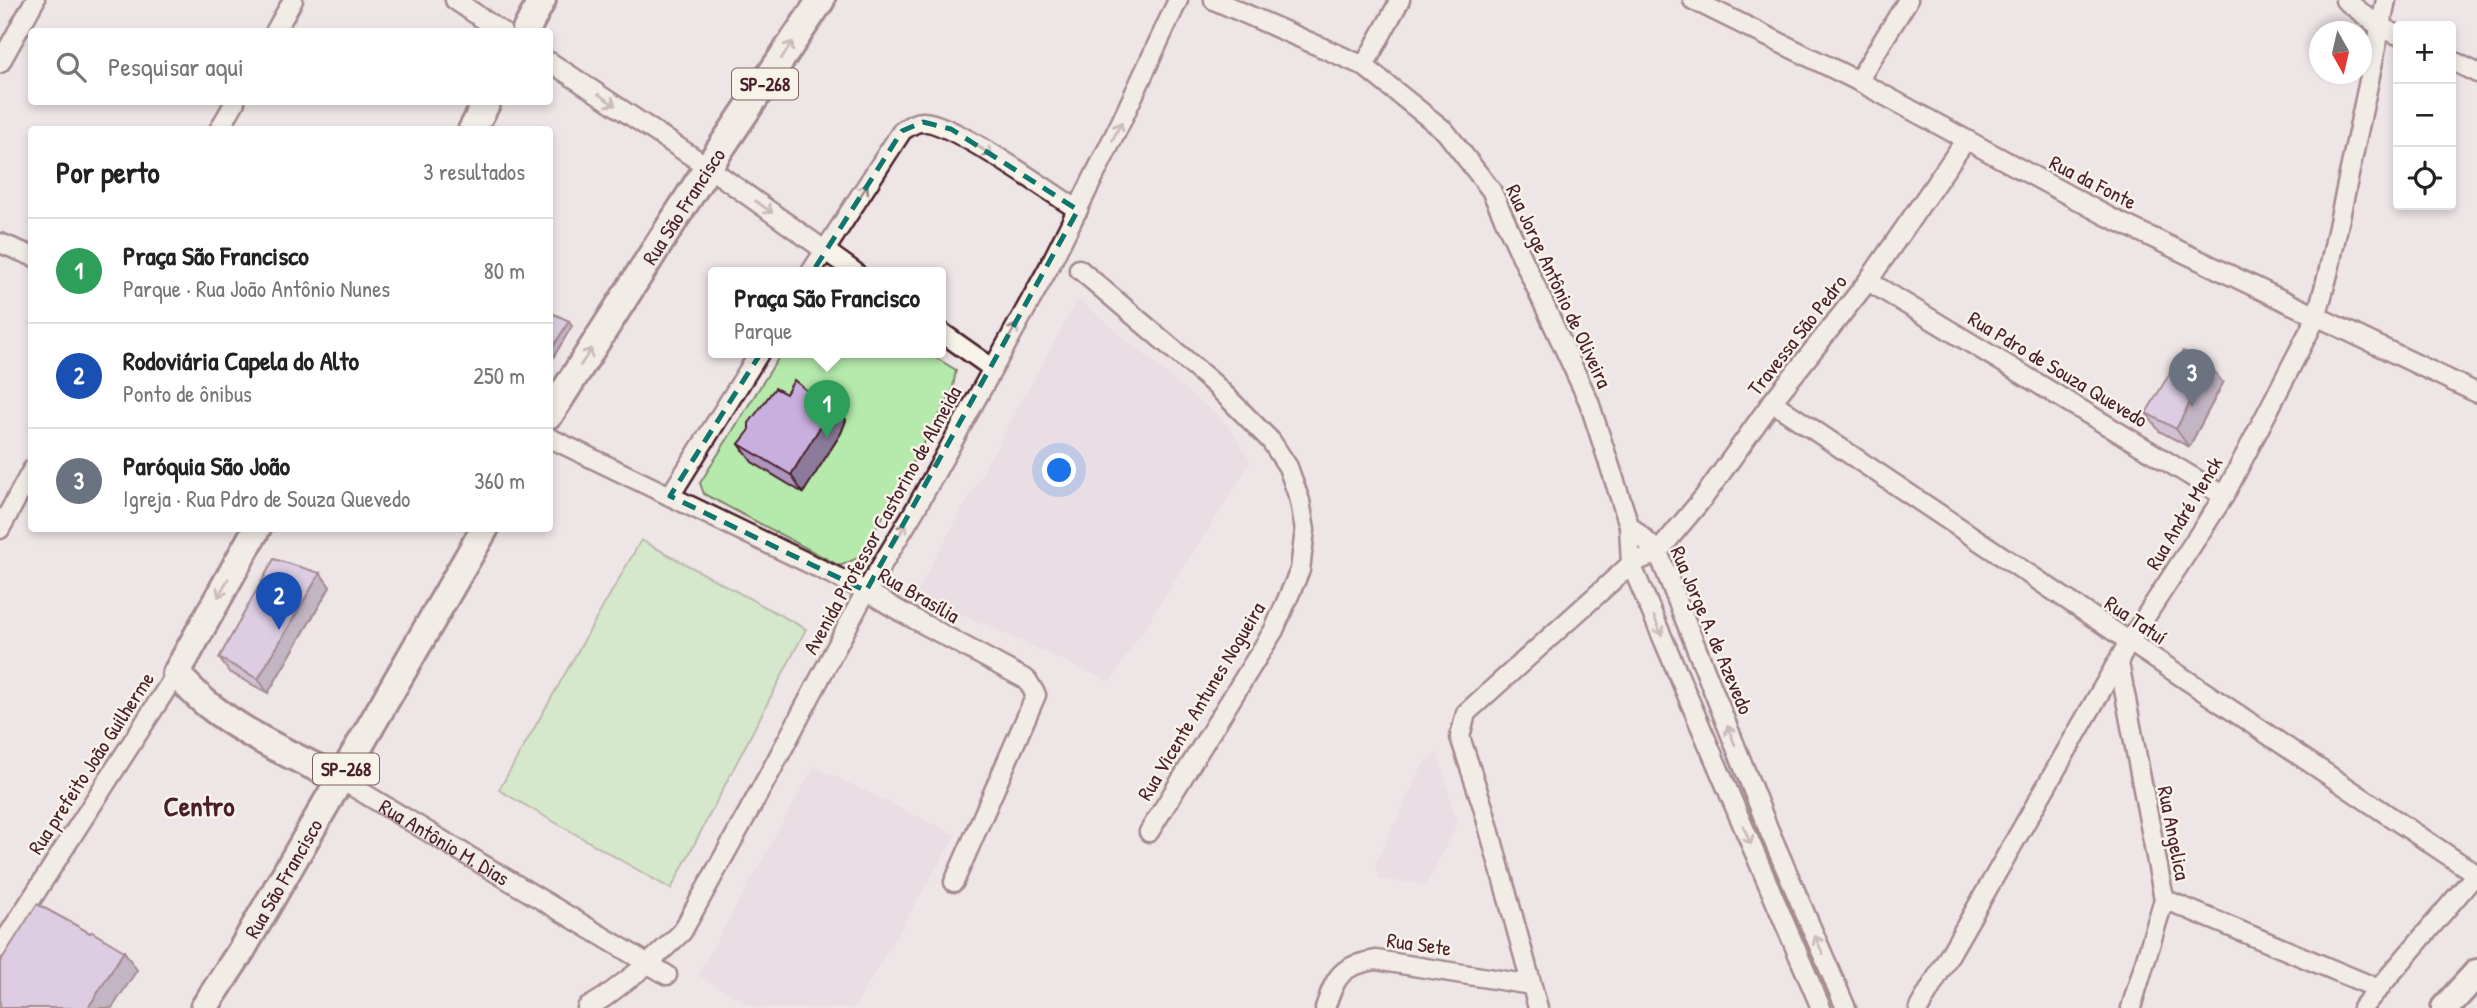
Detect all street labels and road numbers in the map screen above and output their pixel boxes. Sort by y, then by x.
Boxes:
road number: SP-268 [732,68,798,100]
street label: Rua São Francisco [635,142,732,270]
street label: Rua da Fonte [2045,148,2141,216]
street label: Rua Jorge Antônio de Oliveira [1499,179,1619,393]
street label: Travessa São Pedro [1740,268,1854,402]
street label: Rua Pdro de Souza Quevedo [1963,304,2153,434]
street label: Avenida Professor Castorino de Almeida [796,381,968,659]
street label: Rua André Menck [2139,451,2229,575]
street label: Rua Jorge A. de Azevedo [1664,542,1760,718]
street label: Rua Brasília [873,560,965,630]
street label: Rua Tatuí [2099,589,2173,651]
street label: Rua Vicente Antunes Nogueira [1130,596,1272,806]
street label: Rua prefeito João Guilherme [21,666,161,860]
road number: SP-268 [313,754,379,784]
street label: Rua Angelica [2151,784,2197,882]
street label: Rua Antônio M. Dias [374,792,515,892]
street label: Rua São Francisco [237,813,329,943]
street label: Rua Sete [1385,925,1453,963]

